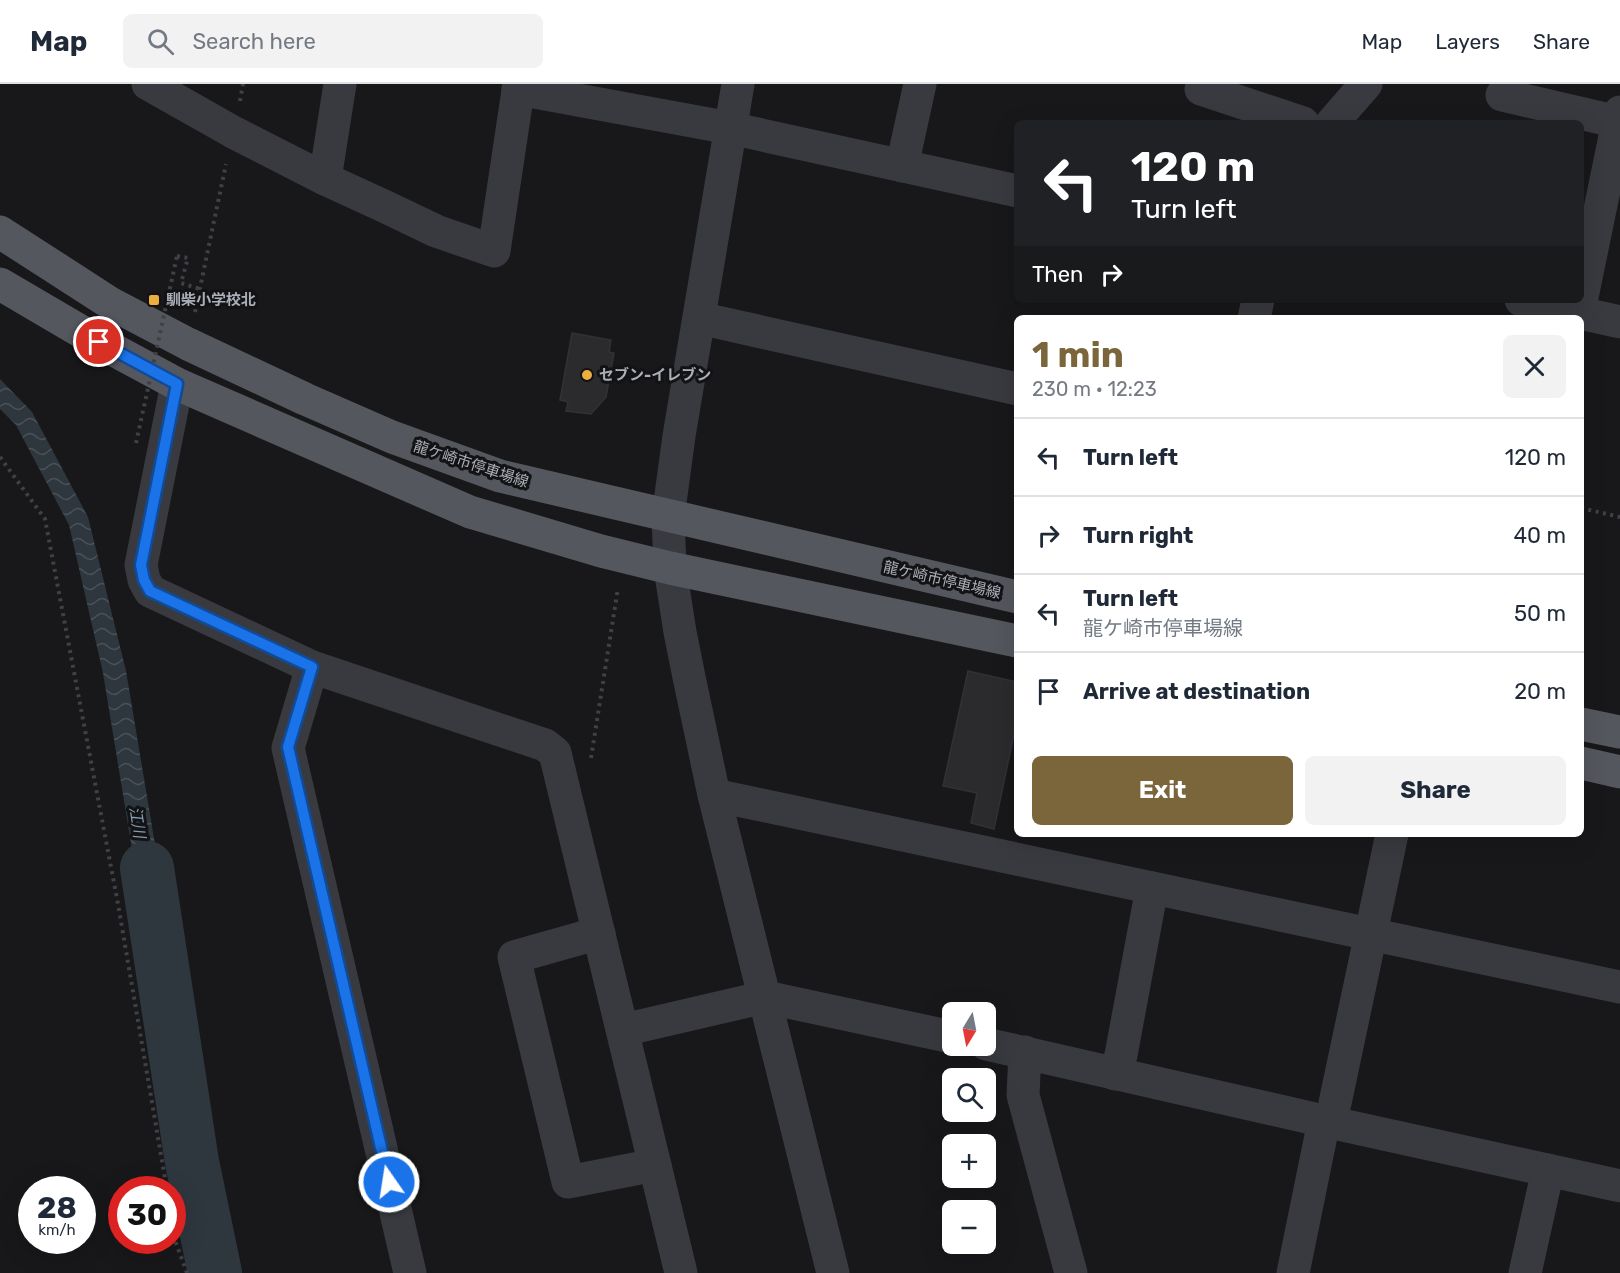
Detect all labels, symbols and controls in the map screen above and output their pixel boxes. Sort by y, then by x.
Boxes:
search box [123,14,543,68]
text: Map [30,25,87,58]
icon: search [144,25,177,58]
text: Search here [192,28,316,55]
text: Map [1361,29,1402,54]
text: Layers [1435,29,1500,54]
text: Share [1533,29,1590,54]
text: 120 m [1131,142,1255,192]
icon: left [1032,144,1110,222]
text: Turn left [1131,193,1236,225]
icon: right [1095,258,1128,291]
text: Then [1032,261,1083,288]
place label: 馴柴小学校北 [166,291,256,309]
marker: 馴柴小学校北 [147,293,161,307]
pin [73,316,124,367]
icon: arrive [82,325,115,358]
text: 1 min [1032,333,1124,376]
button: close [1503,335,1566,398]
place label: セブン-イレブン [599,366,711,384]
marker: セブン-イレブン [580,368,594,382]
text: 230 m · 12:23 [1032,377,1157,401]
street label: 龍ケ崎市停車場線 [411,437,531,491]
icon: left [1032,441,1065,474]
text: Turn left [1083,444,1178,471]
text: 120 m [1505,444,1566,471]
icon: right [1032,519,1065,552]
text: Turn right [1083,522,1193,549]
text: 40 m [1513,522,1566,549]
street label: 龍ケ崎市停車場線 [882,558,1002,602]
text: Turn left [1083,585,1178,612]
icon: left [1032,597,1065,630]
text: 50 m [1514,600,1566,627]
text: 龍ケ崎市停車場線 [1083,616,1243,640]
icon: arrive [1032,675,1065,708]
text: Arrive at destination [1083,678,1310,705]
text: 20 m [1514,678,1566,705]
button: Exit [1032,756,1293,825]
button: Share [1305,756,1566,825]
water label: 江川 [126,805,150,841]
north arrow [942,1002,996,1056]
map controls [942,1002,996,1254]
button: search [942,1068,996,1122]
button: + [942,1134,996,1188]
position arrow [357,1150,421,1214]
speed limit sign: 30 [108,1176,186,1254]
text: 28 [37,1190,77,1226]
button: − [942,1200,996,1254]
text: km/h [38,1221,76,1239]

